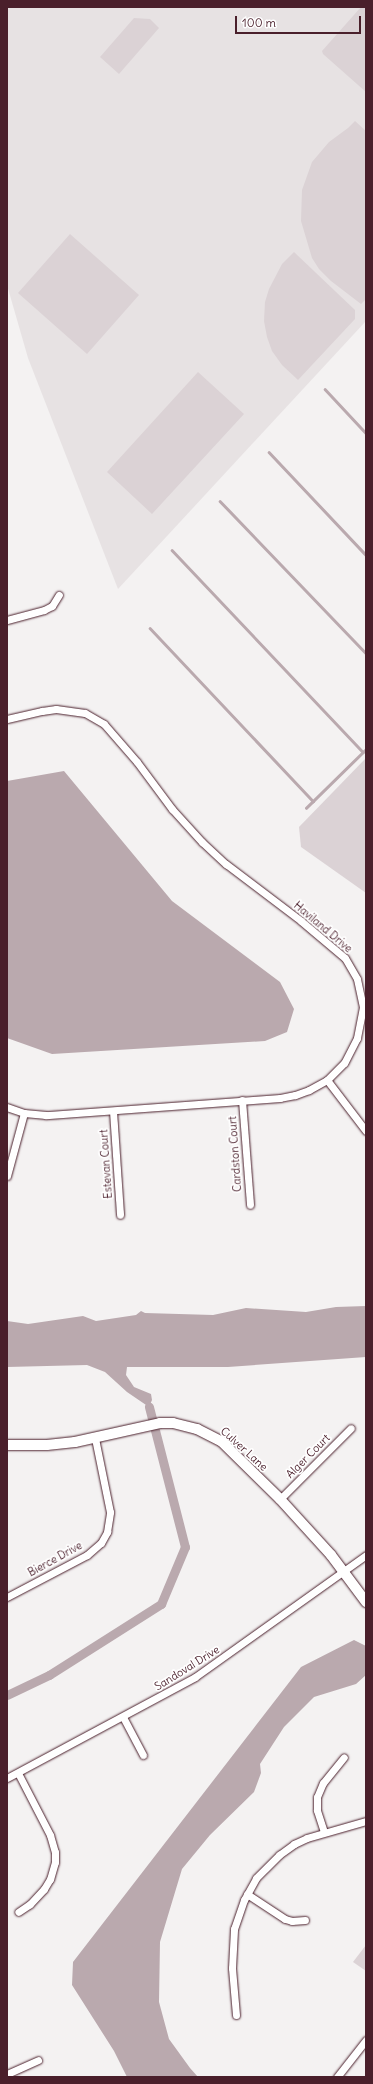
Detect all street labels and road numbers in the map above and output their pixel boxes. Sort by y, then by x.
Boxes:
street label: Haviland Drive [291,899,355,955]
street label: Cardston Court [226,1116,244,1192]
street label: Estevan Court [97,1129,115,1199]
street label: Culver Lane [218,1424,270,1474]
street label: Alger Court [283,1431,333,1481]
street label: Bierce Drive [26,1539,84,1579]
street label: Sandoval Drive [152,1643,222,1693]

